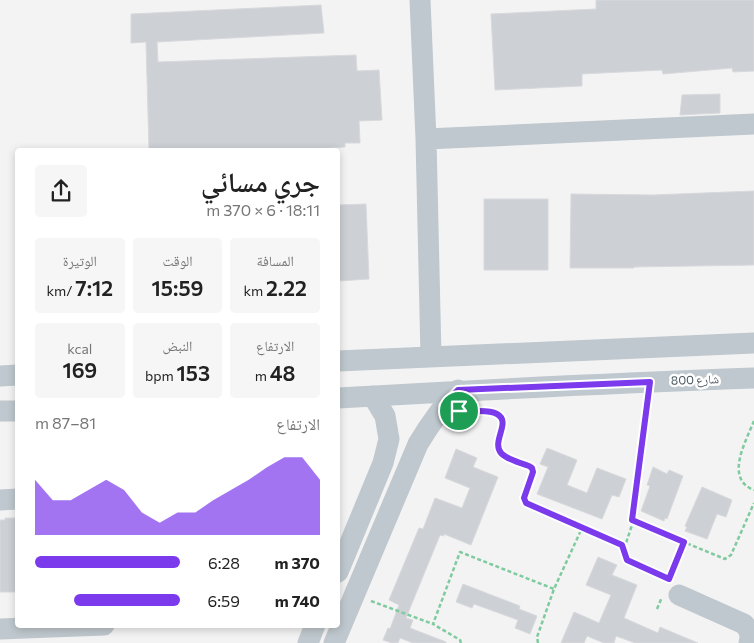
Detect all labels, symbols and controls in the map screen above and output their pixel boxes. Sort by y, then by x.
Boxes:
text: جري مسائي [201,164,320,198]
button: share [35,165,87,217]
text: 18:11 · 6 × 370 m [206,200,320,219]
text: الوتيرة [63,252,97,269]
text: الوقت [162,252,193,269]
text: المسافة [257,252,294,269]
text: 7:12 [75,275,113,300]
text: 15:59 [152,275,203,300]
text: 2.22 [266,275,307,300]
text: /km [47,282,75,299]
text: km [243,282,266,299]
text: النبض [163,337,192,354]
text: الارتفاع [256,337,294,354]
text: kcal [67,340,92,357]
text: 169 [62,357,97,382]
text: 153 [176,360,210,385]
text: 48 [270,360,295,385]
text: bpm [145,367,176,384]
text: m [255,367,270,384]
street label: شارع 800 [671,371,719,389]
pin [438,390,480,432]
icon: arrive [445,397,473,425]
text: 81–87 m [35,413,96,432]
text: الارتفاع [276,414,320,433]
text: 6:28 [208,553,240,572]
text: 370 m [274,553,320,572]
text: 6:59 [208,591,240,610]
text: 740 m [275,591,320,610]

